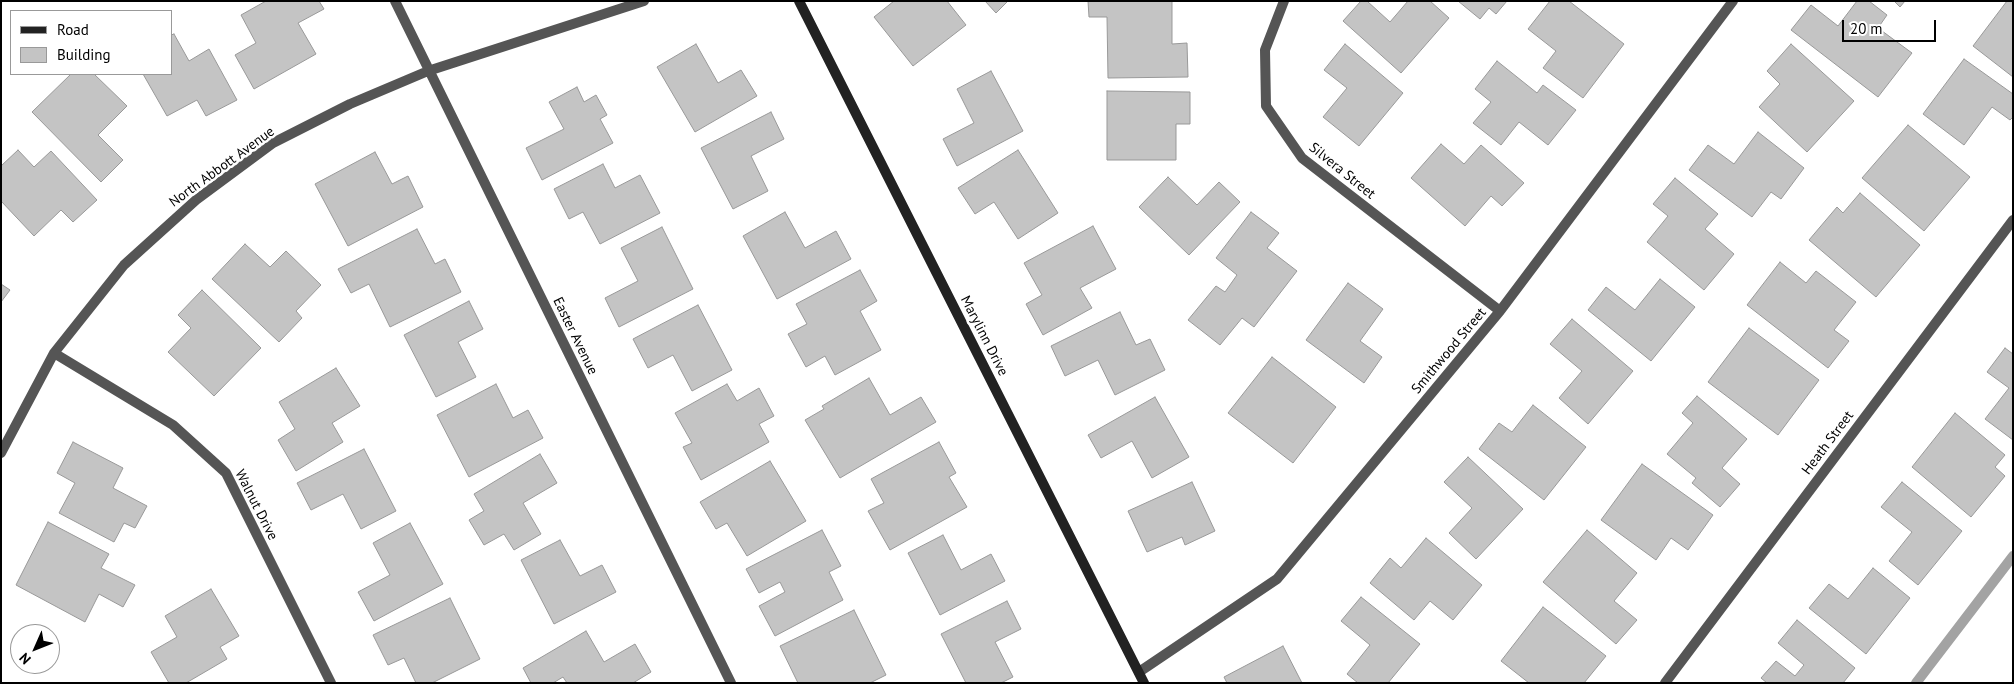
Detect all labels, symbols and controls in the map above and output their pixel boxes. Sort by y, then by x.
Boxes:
legend [10,10,172,75]
scale bar [1844,10,1938,42]
text: 20 m [1850,19,1883,38]
text: Road [57,20,89,39]
text: Building [57,45,111,64]
street label: North Abbott Avenue [166,123,278,211]
street label: Silvera Street [1306,139,1378,203]
street label: Marylinn Drive [957,293,1011,379]
street label: Easter Avenue [549,294,601,378]
street label: Smithwood Street [1408,305,1490,397]
street label: Heath Street [1799,408,1857,478]
street label: Walnut Drive [231,467,281,543]
north arrow [10,624,60,674]
text: N [15,649,35,668]

